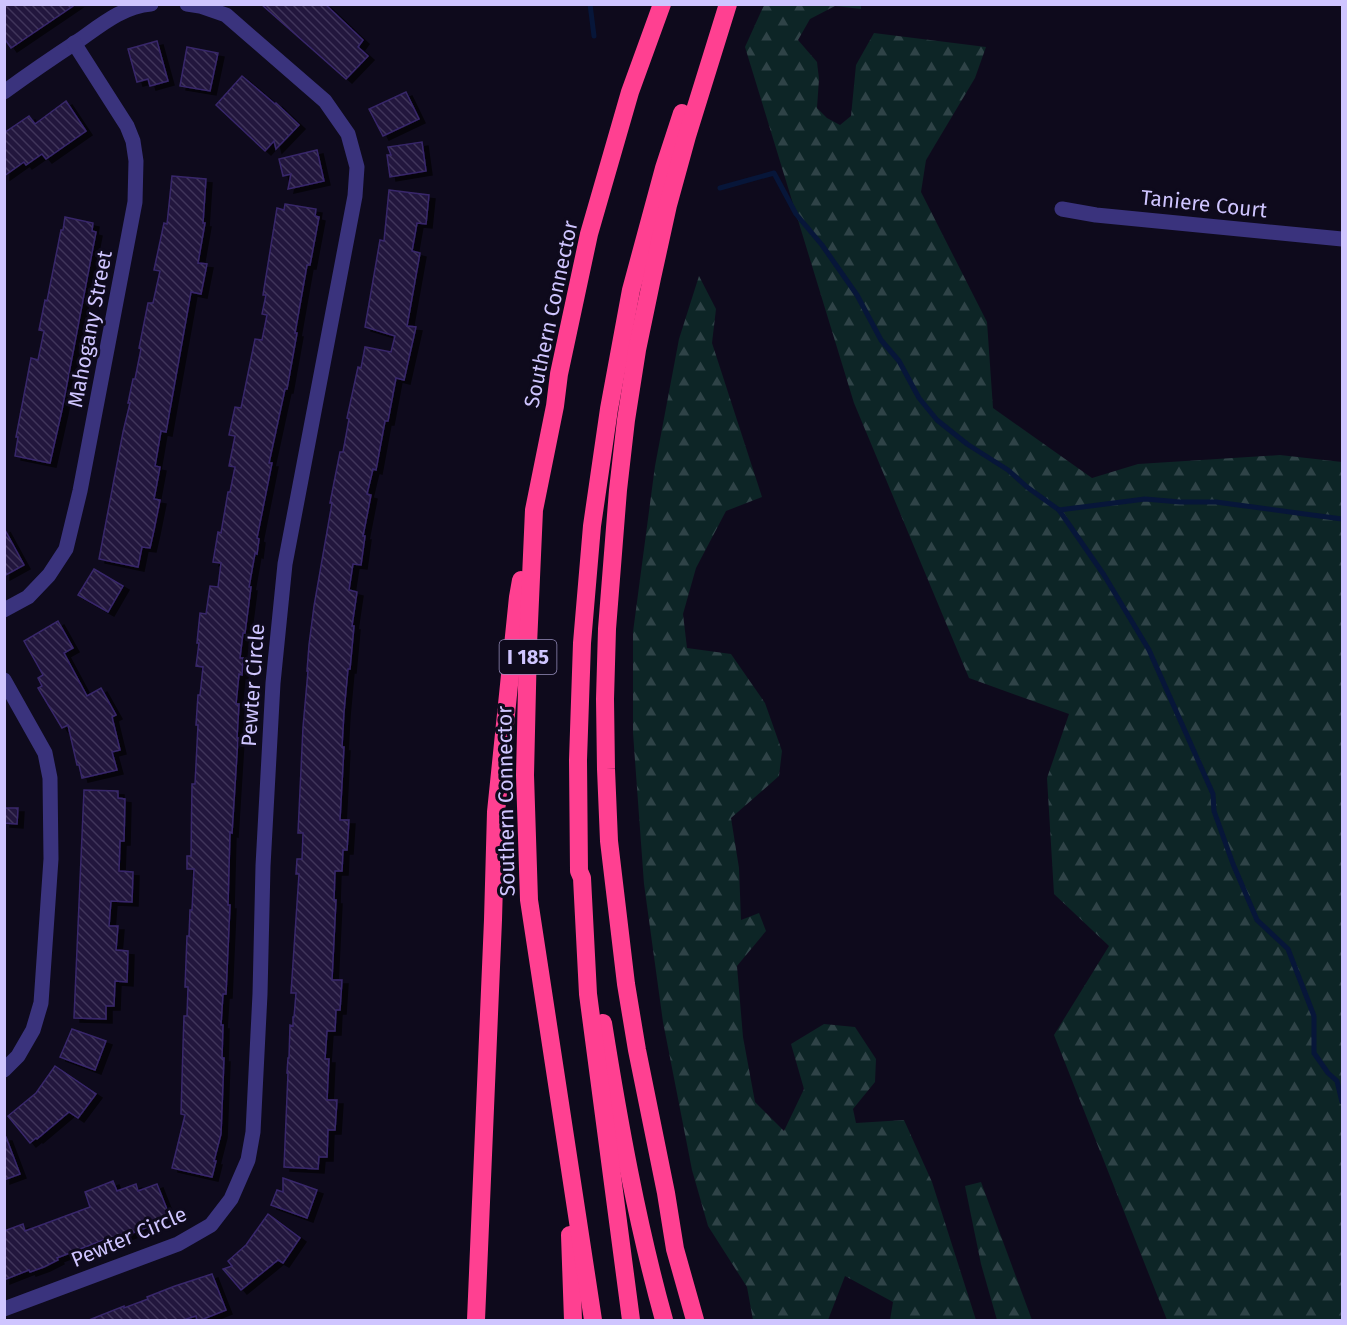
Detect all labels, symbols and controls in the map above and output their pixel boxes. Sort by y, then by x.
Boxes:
street label: Taniere Court [1140,184,1269,224]
street label: Southern Connector [518,218,584,410]
street label: Mahogany Street [62,248,118,410]
street label: Pewter Circle [236,623,270,747]
road number: I 185 [500,640,556,674]
street label: Southern Connector [491,705,521,897]
street label: Pewter Circle [67,1201,191,1273]

